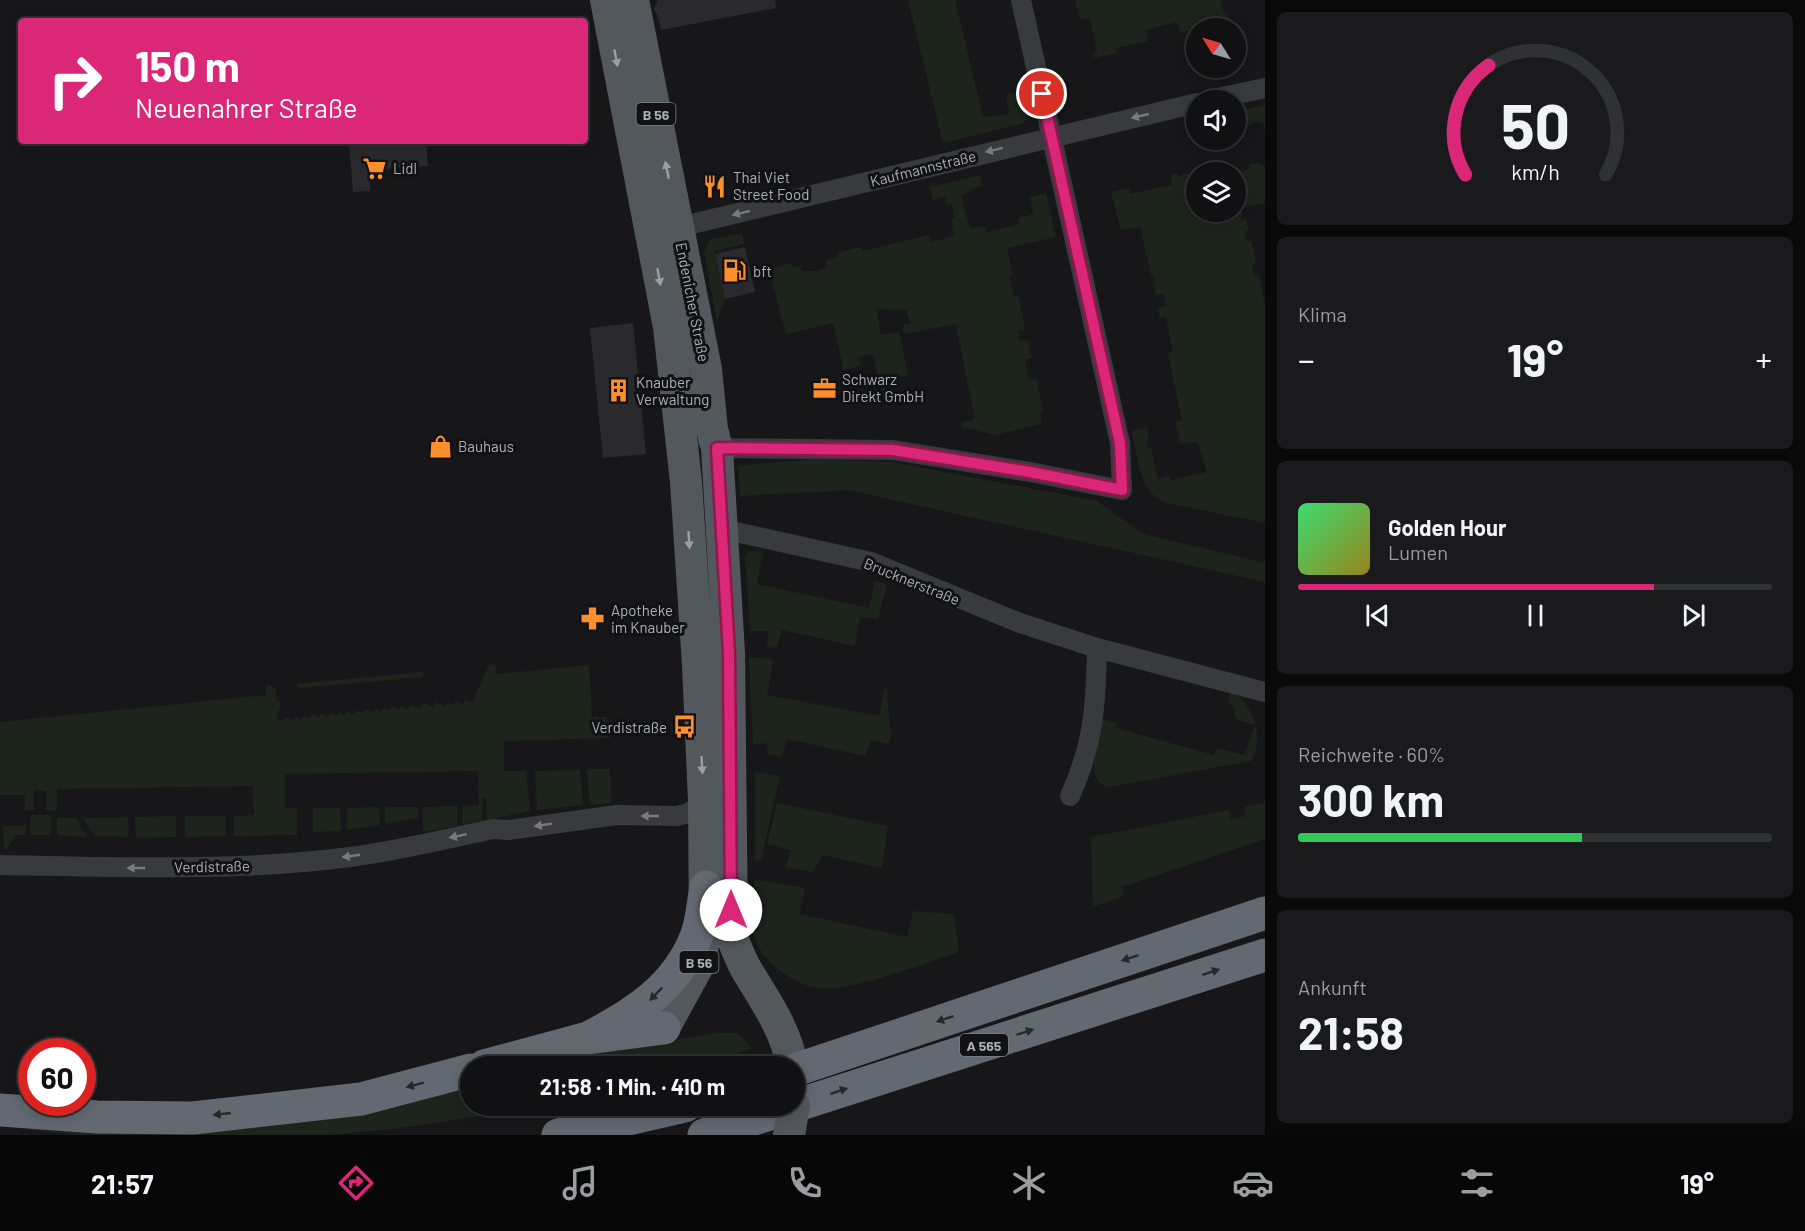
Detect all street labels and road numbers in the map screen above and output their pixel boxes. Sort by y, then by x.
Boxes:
road number: B 56 [636,103,676,125]
street label: Kaufmannstraße [868,146,978,190]
street label: Endenicher Straße [673,241,713,363]
street label: Brucknerstraße [861,554,963,608]
street label: Verdistraße [174,856,250,876]
road number: B 56 [680,951,718,973]
road number: A 565 [960,1034,1008,1056]

